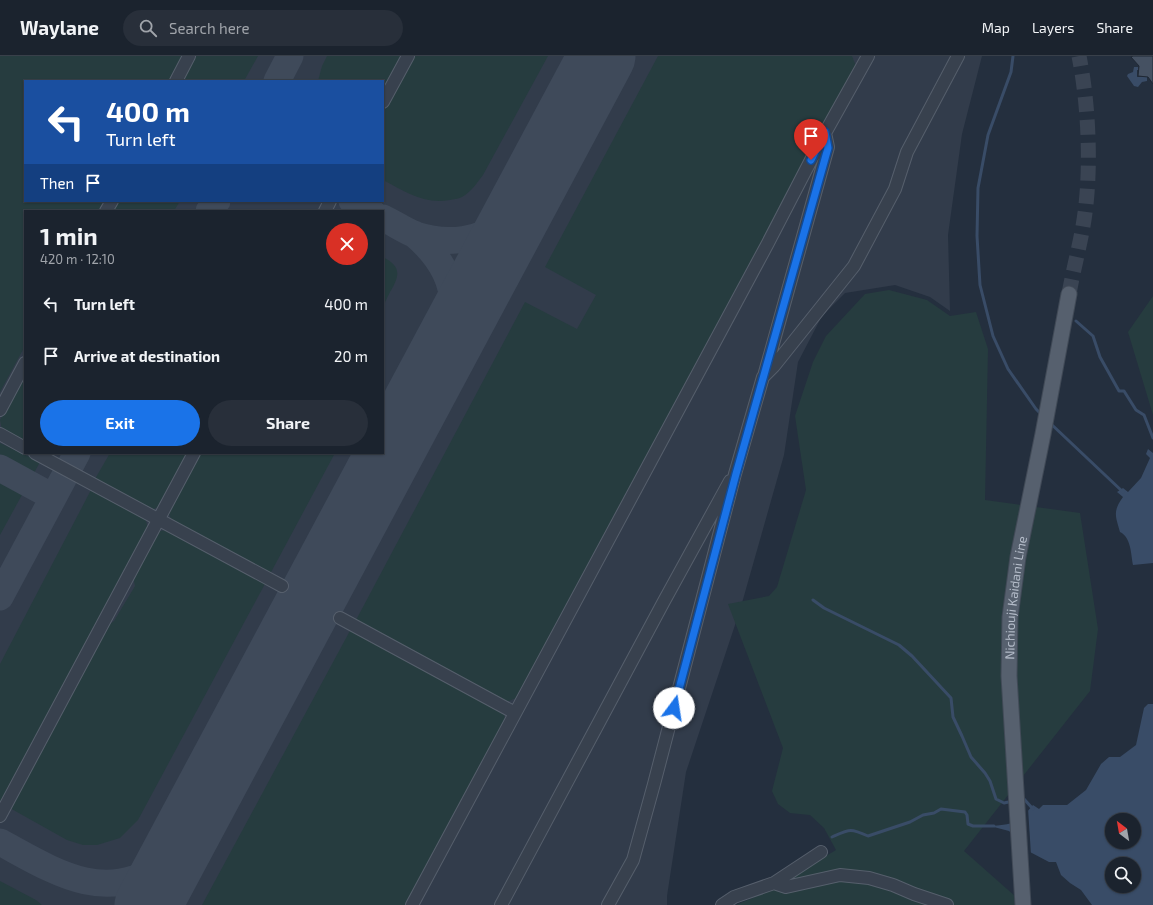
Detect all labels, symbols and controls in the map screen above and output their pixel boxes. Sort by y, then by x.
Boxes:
search box [123,10,403,46]
text: Waylane [20,16,99,39]
icon: search [137,17,159,39]
text: Search here [169,19,250,37]
text: Map [982,19,1010,36]
text: Layers [1032,19,1074,36]
text: Share [1096,19,1133,36]
text: 400 m [106,94,190,128]
icon: left [40,96,92,148]
pin [794,119,828,160]
icon: arrive [800,125,822,147]
text: Turn left [106,128,176,150]
icon: arrive [82,172,104,194]
text: Then [40,174,74,192]
text: 1 min [40,221,98,250]
button: close [326,223,368,265]
text: 420 m · 12:10 [40,251,115,267]
icon: left [40,293,62,315]
text: Turn left [74,295,135,313]
text: 400 m [324,295,368,313]
icon: arrive [40,345,62,367]
text: Arrive at destination [74,347,220,365]
text: 20 m [334,347,368,365]
button: Exit [40,400,200,446]
button: Share [208,400,368,446]
street label: Nichiouji Kaidani Line [1001,534,1030,660]
position arrow [653,687,695,729]
north arrow [1105,813,1141,849]
map controls [1105,813,1141,893]
button: search [1105,857,1141,893]

